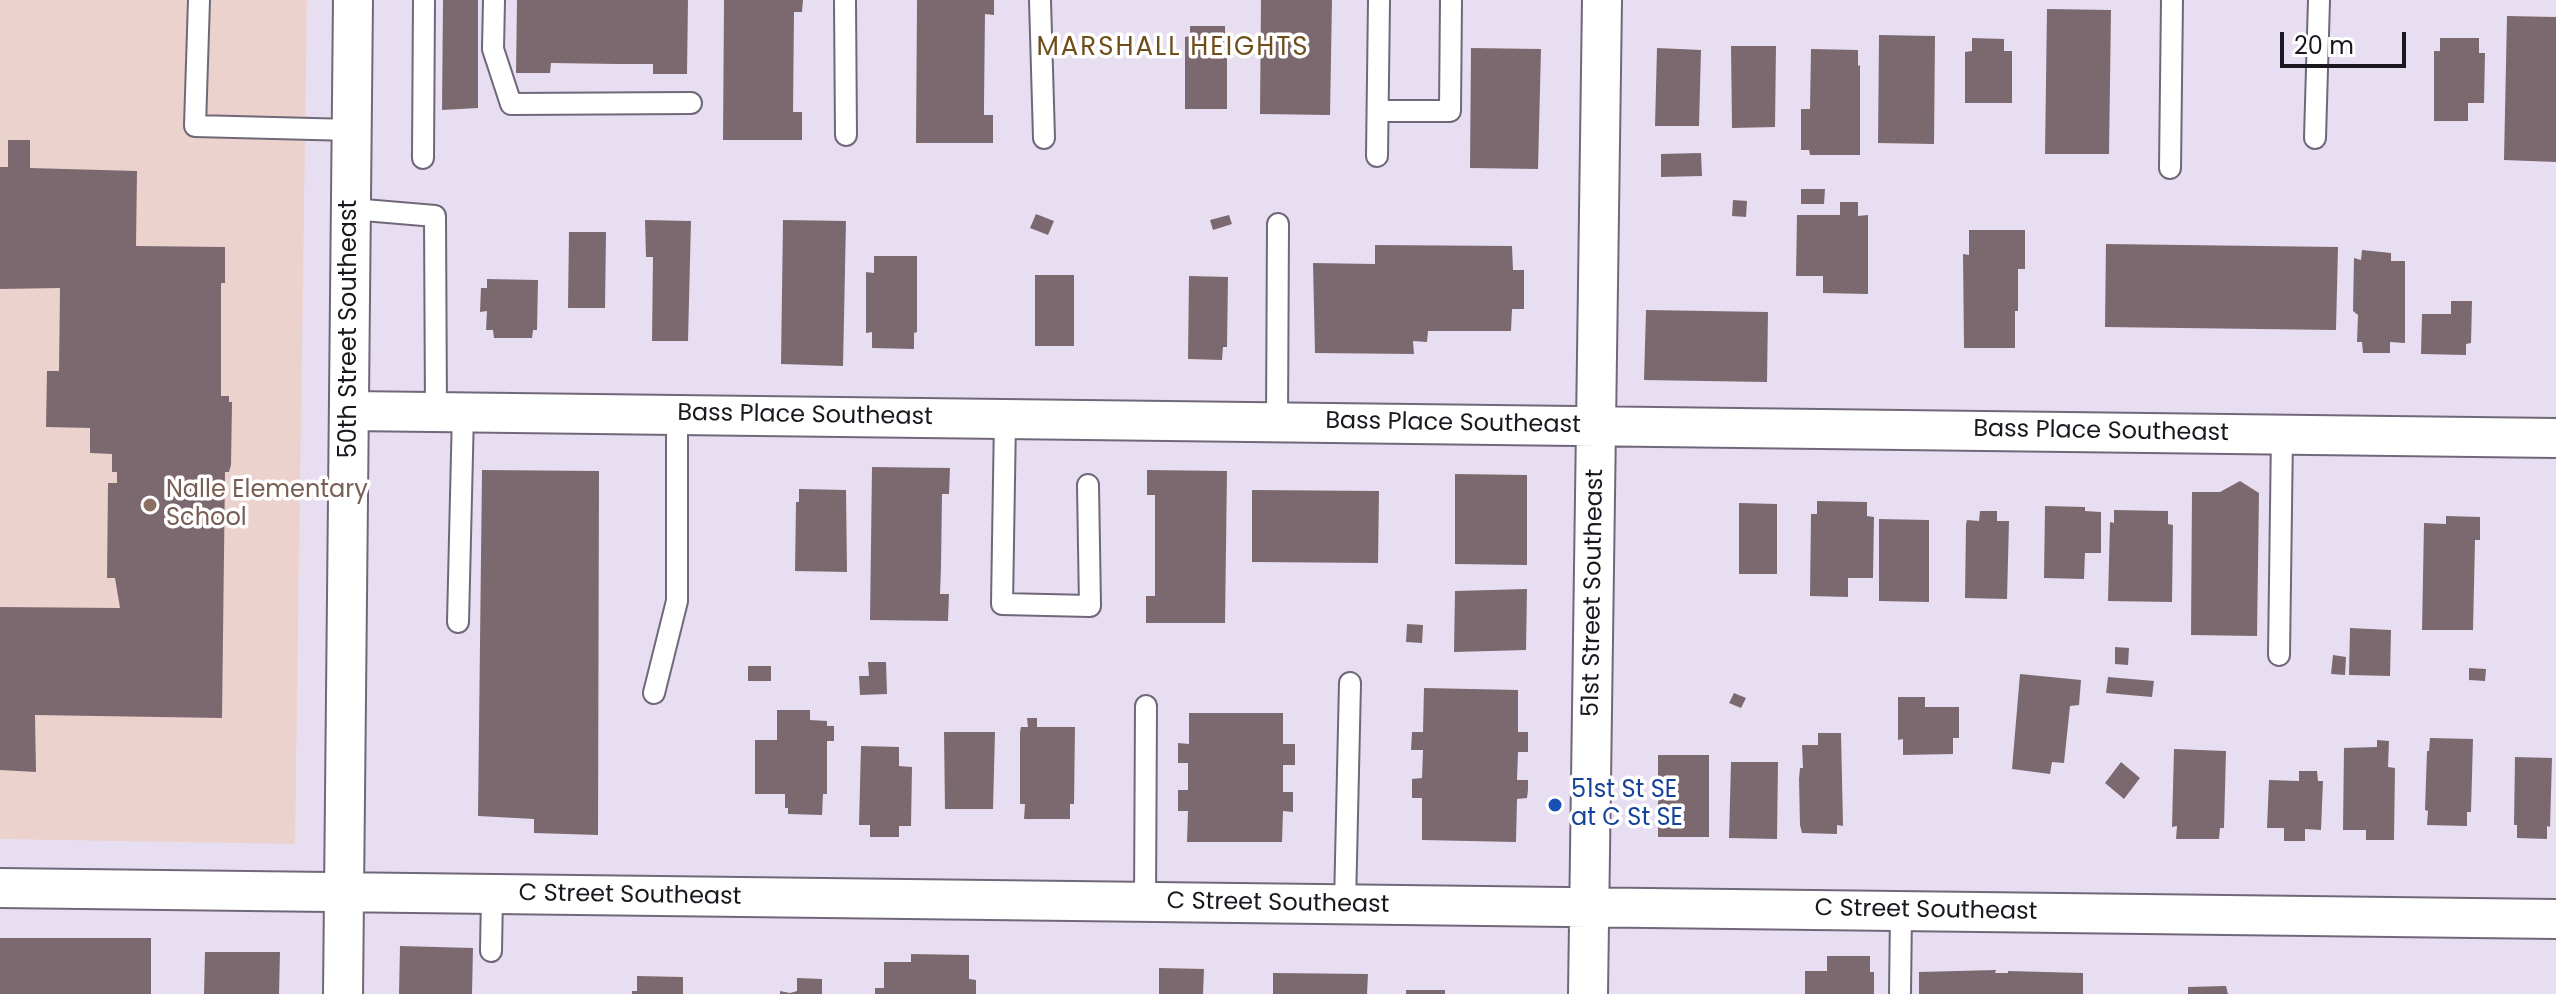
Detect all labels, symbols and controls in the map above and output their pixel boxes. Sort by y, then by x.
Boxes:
scale bar [2284,16,2410,66]
text: 20 m [2294,29,2354,62]
district label: MARSHALL HEIGHTS [1036,32,1310,64]
street label: 50th Street Southeast [336,200,364,458]
street label: Bass Place Southeast [677,399,933,433]
street label: Bass Place Southeast [1325,407,1581,441]
street label: Bass Place Southeast [1973,415,2229,449]
street label: 51st Street Southeast [1577,469,1611,717]
place label: Nalle Elementary School [166,477,368,533]
marker: Nalle Elementary School [141,496,159,514]
place label: 51st St SE at C St SE [1571,777,1683,833]
marker: 51st St SE at C St SE [1546,796,1564,814]
street label: C Street Southeast [518,880,742,912]
street label: C Street Southeast [1166,888,1390,920]
street label: C Street Southeast [1814,895,2038,927]

